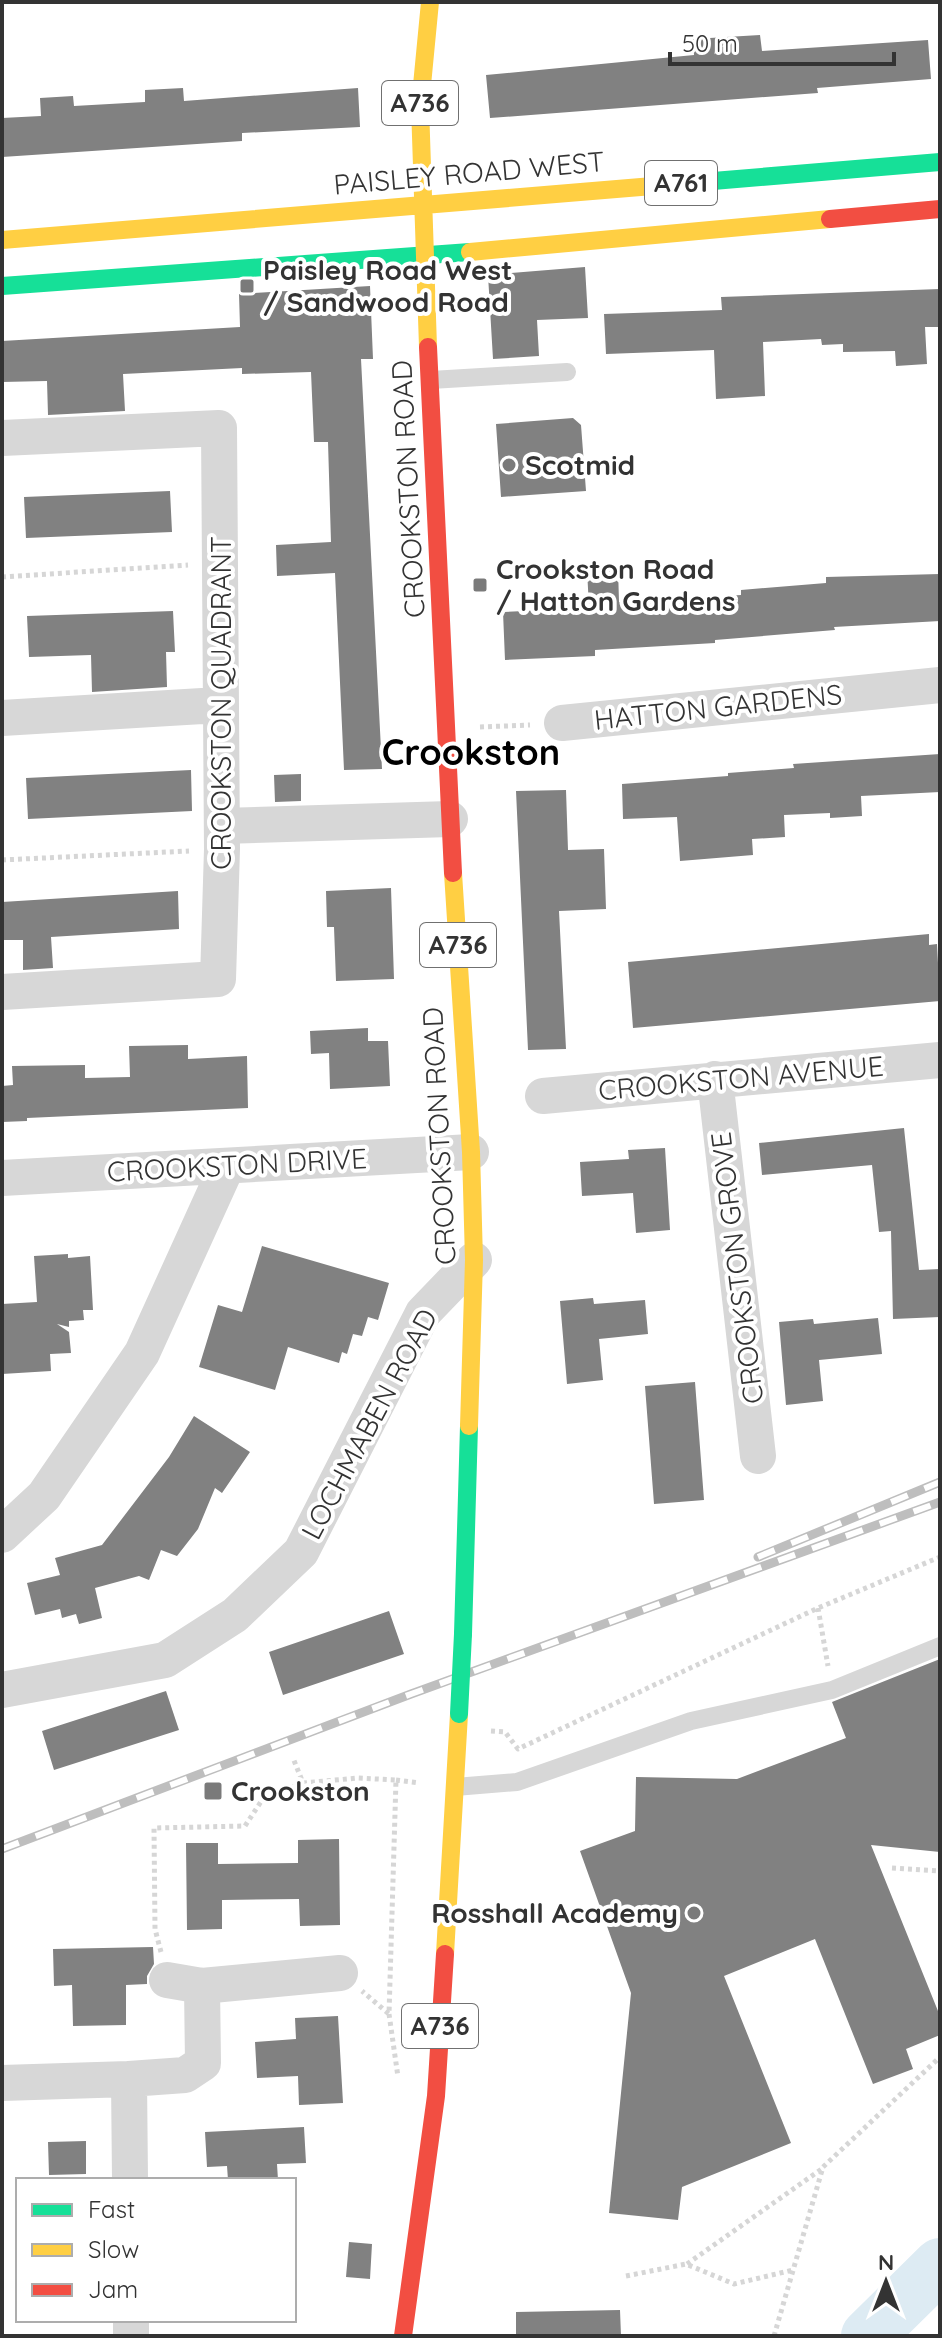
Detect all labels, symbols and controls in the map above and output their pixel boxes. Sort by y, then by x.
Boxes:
scale bar [670,16,894,66]
text: 50 m [682,28,738,58]
road number: A736 [382,81,458,125]
street label: PAISLEY ROAD WEST [332,143,606,202]
road number: A761 [645,161,717,205]
place label: Paisley Road West / Sandwood Road [263,252,512,319]
marker: Paisley Road West / Sandwood Road [238,277,256,295]
street label: CROOKSTON ROAD [383,359,432,619]
place label: Scotmid [525,447,635,482]
marker: Scotmid [500,456,518,474]
street label: CROOKSTON QUADRANT [203,536,238,870]
place label: Crookston Road / Hatton Gardens [496,551,736,618]
marker: Crookston Road / Hatton Gardens [471,576,489,594]
street label: HATTON GARDENS [592,676,844,737]
district label: Crookston [382,729,560,774]
road number: A736 [420,923,496,967]
street label: CROOKSTON ROAD [414,1006,463,1266]
street label: CROOKSTON AVENUE [597,1048,885,1107]
street label: CROOKSTON GROVE [702,1130,771,1406]
street label: CROOKSTON DRIVE [106,1140,368,1189]
street label: LOCHMABEN ROAD [293,1303,444,1545]
place label: Crookston [231,1773,370,1808]
marker: Crookston [202,1780,224,1802]
place label: Rosshall Academy [431,1895,678,1930]
marker: Rosshall Academy [685,1904,703,1922]
road number: A736 [402,2004,478,2048]
legend [16,2178,296,2322]
text: Fast [88,2194,135,2224]
text: Slow [88,2234,139,2264]
north arrow [846,2242,926,2322]
text: N [878,2248,894,2276]
text: Jam [88,2274,138,2304]

